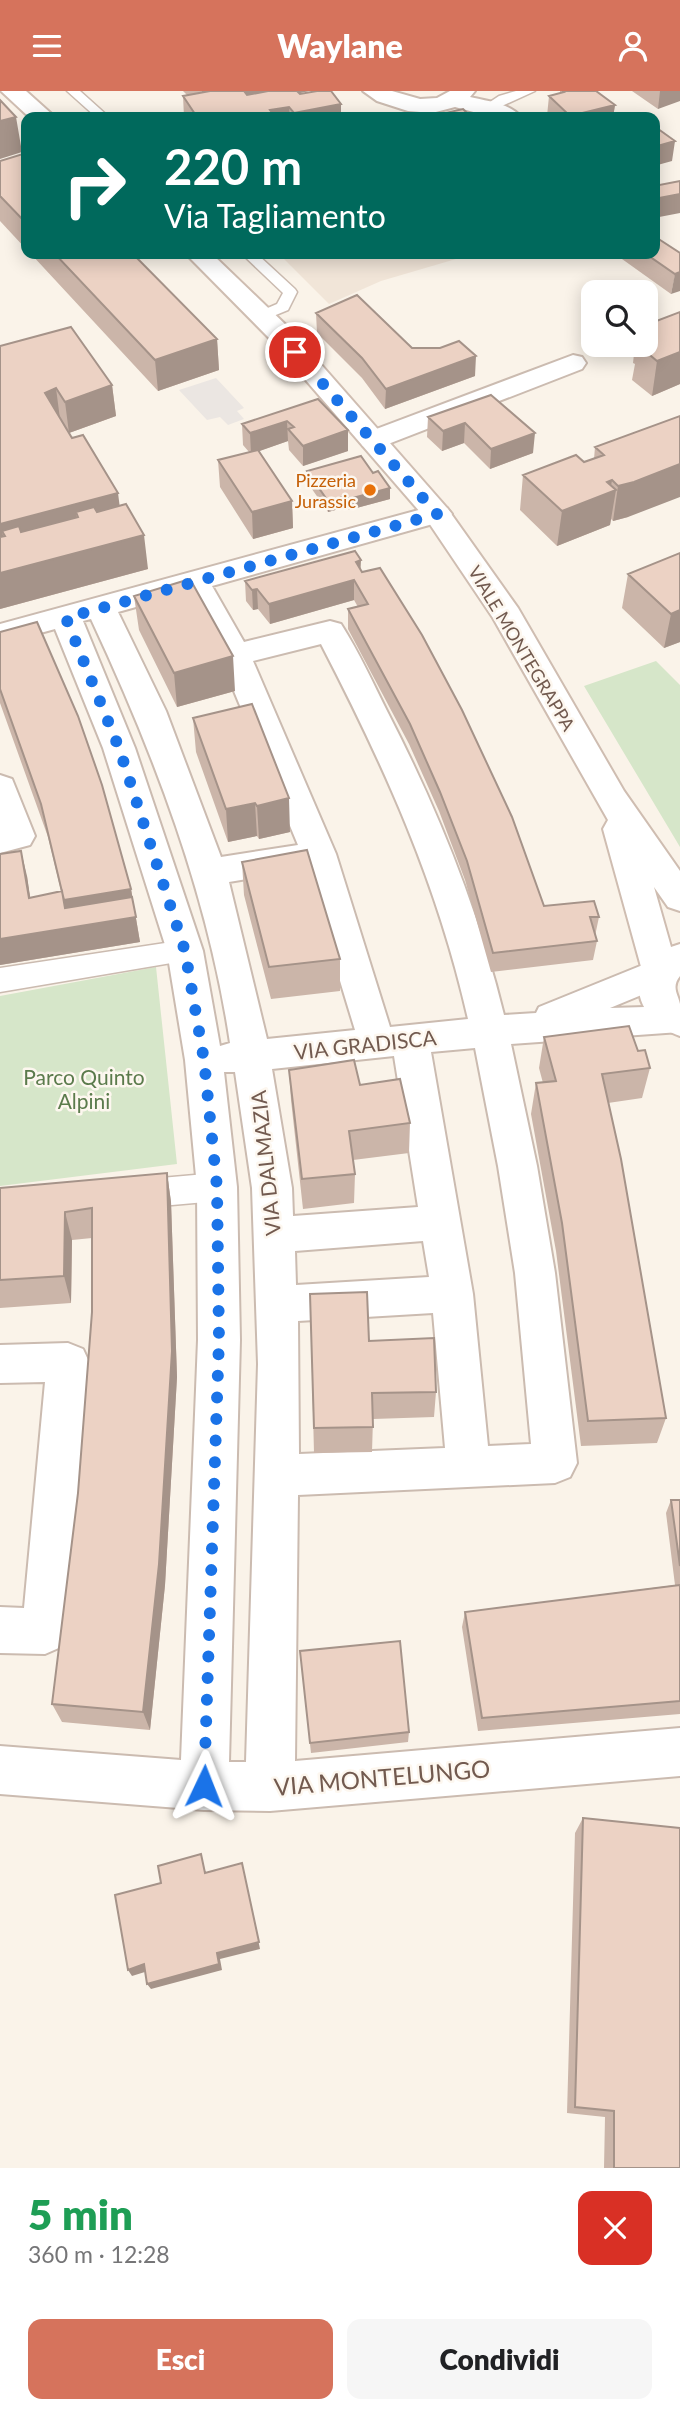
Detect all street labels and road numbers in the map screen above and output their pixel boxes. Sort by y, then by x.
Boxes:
street label: VIALE MONTEGRAPPA [464,561,580,735]
street label: VIA GRADISCA [292,1024,438,1064]
street label: VIA DALMAZIA [245,1088,285,1237]
street label: VIA MONTELUNGO [273,1753,491,1801]

